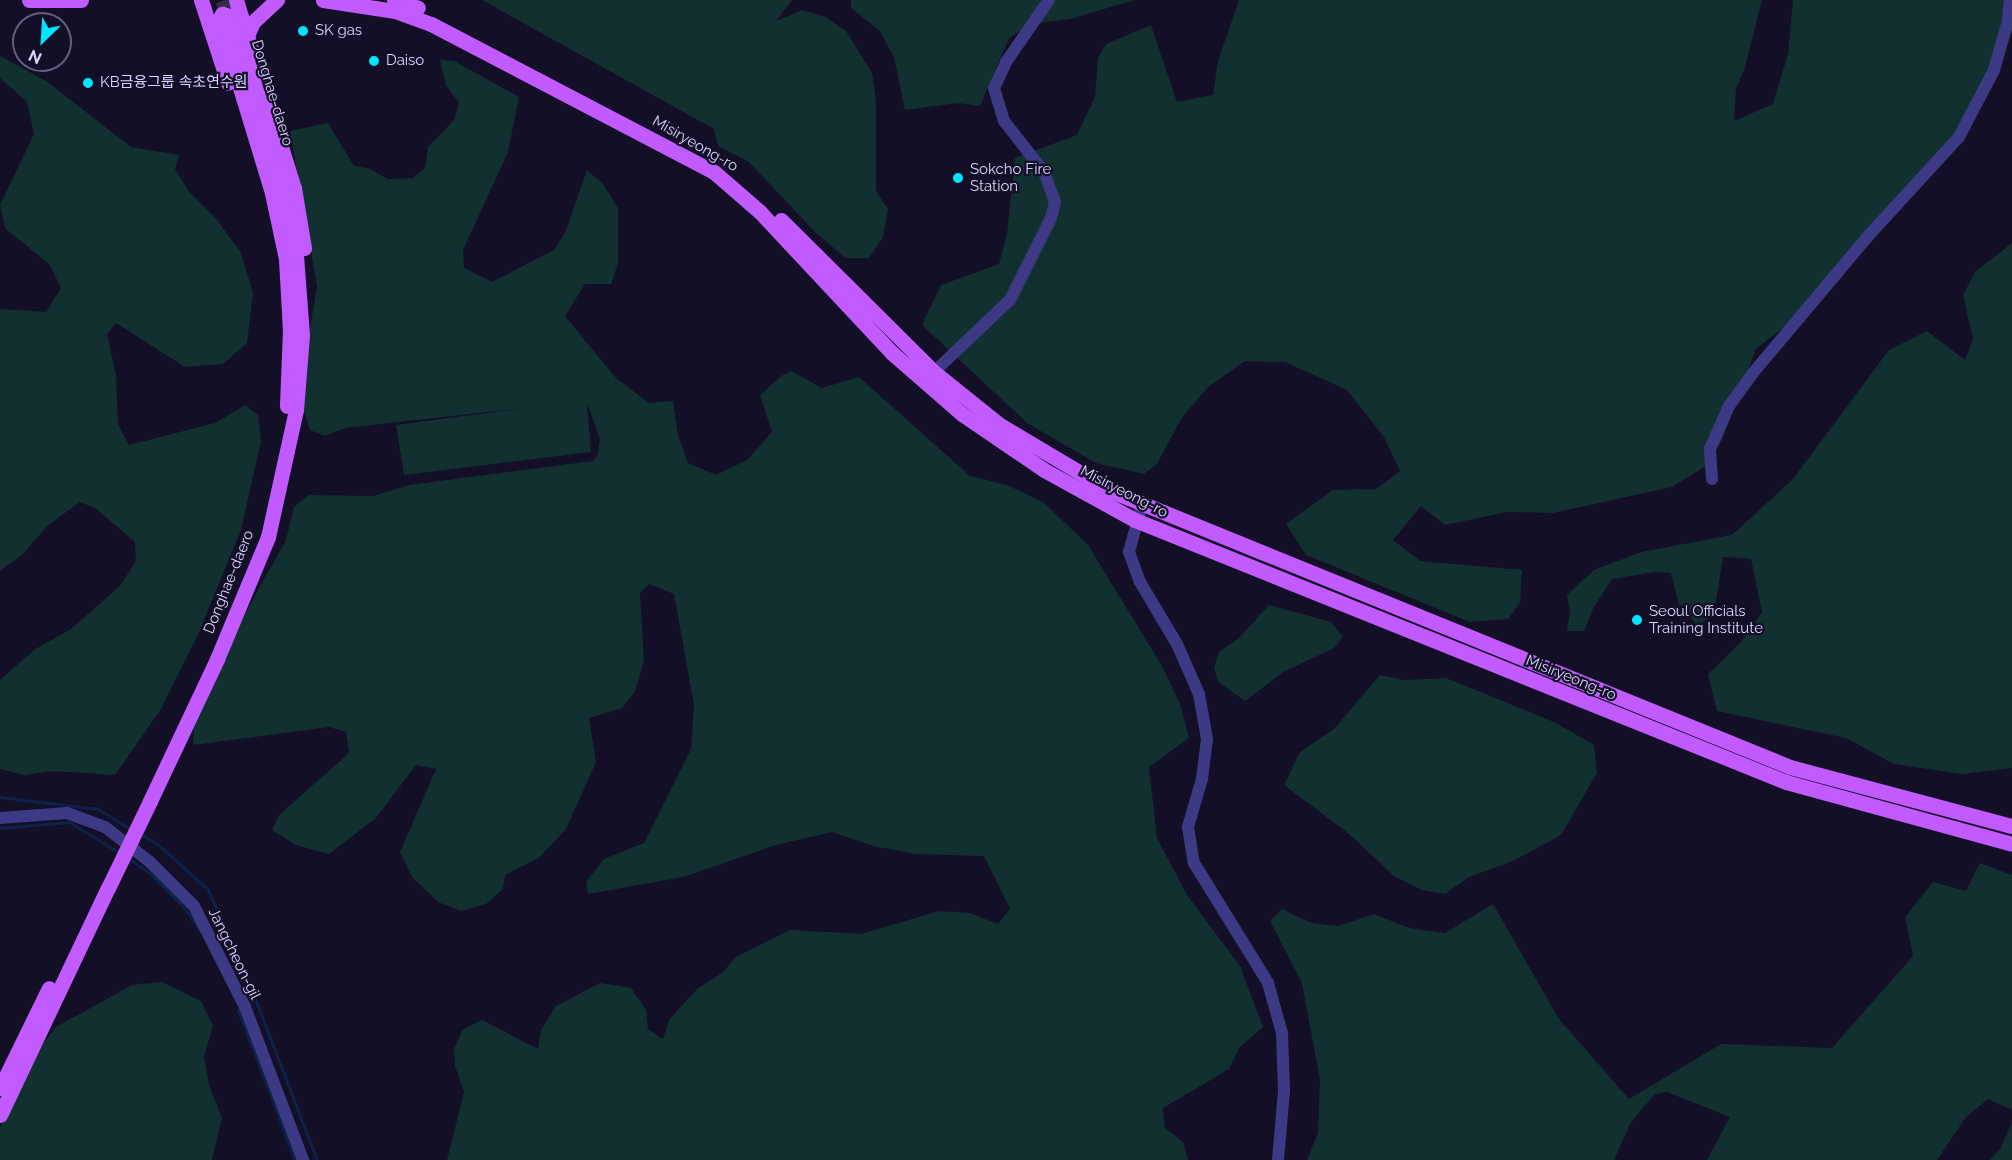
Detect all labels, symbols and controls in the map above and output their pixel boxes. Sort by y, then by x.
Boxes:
north arrow [12,12,72,72]
place label: SK gas [315,22,362,40]
marker: SK gas [296,24,310,38]
street label: Donghae-daero [247,38,297,148]
text: N [25,46,45,68]
place label: Daiso [386,52,424,70]
marker: Daiso [367,54,381,68]
place label: KB금융그룹 속초연수원 [100,74,248,92]
marker: KB금융그룹 속초연수원 [81,76,95,90]
street label: Misiryeong-ro [649,112,741,176]
place label: Sokcho Fire Station [970,160,1051,195]
marker: Sokcho Fire Station [951,171,965,185]
street label: Misiryeong-ro [1077,462,1171,522]
street label: Donghae-daero [200,528,258,636]
place label: Seoul Officials Training Institute [1649,602,1763,637]
marker: Seoul Officials Training Institute [1630,613,1644,627]
street label: Misiryeong-ro [1523,652,1619,704]
street label: Jangcheon-gil [204,905,264,1003]

